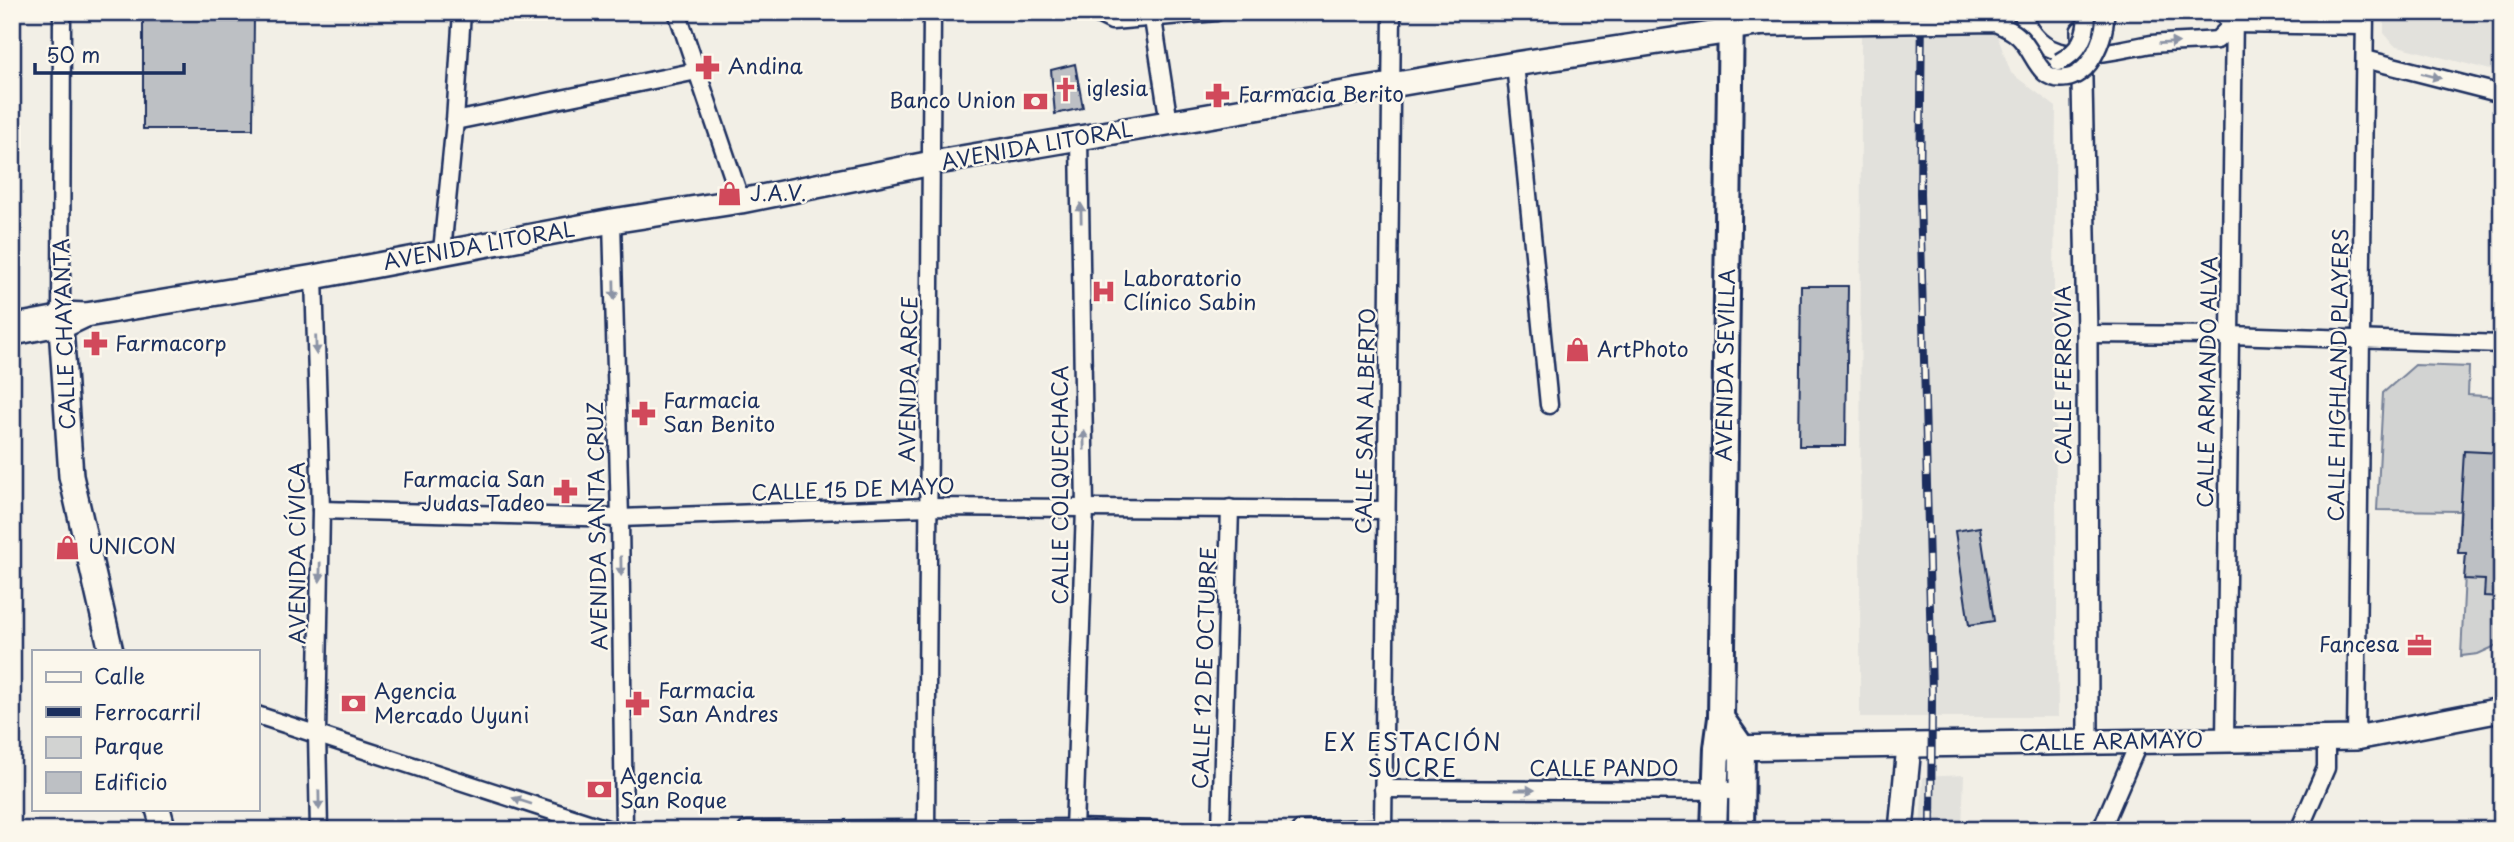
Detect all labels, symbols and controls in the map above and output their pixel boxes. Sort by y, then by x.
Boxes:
scale bar [35,32,184,76]
one-way arrow [2159,37,2181,48]
text: 50 m [46,38,100,70]
place label: Andina [728,49,804,81]
pharmacy icon: Andina [694,53,722,81]
place label: iglesia [1086,71,1148,103]
one-way arrow [2420,71,2442,82]
church icon: iglesia [1052,75,1080,103]
place label: Farmacia Berito [1238,77,1404,109]
pharmacy icon: Farmacia Berito [1204,81,1232,109]
place label: Banco Union [889,83,1016,115]
bank icon: Banco Union [1022,87,1050,115]
street label: AVENIDA LITORAL [938,111,1135,177]
place label: J.A.V. [750,176,807,208]
shop icon: J.A.V. [716,180,744,208]
one-way arrow [1075,201,1086,223]
street label: AVENIDA LITORAL [380,211,577,277]
street label: CALLE HIGHLAND PLAYERS [2318,228,2356,522]
street label: CALLE CHAYANTA [44,238,82,430]
street label: CALLE ARMANDO ALVA [2188,256,2224,508]
place label: Laboratorio Clínico Sabin [1123,261,1257,317]
street label: AVENIDA SEVILLA [1706,268,1742,462]
hospital icon: Laboratorio Clínico Sabin [1089,277,1117,305]
one-way arrow [608,279,620,301]
street label: CALLE FERROVIA [2046,285,2078,465]
street label: AVENIDA ARCE [890,296,924,462]
street label: CALLE SAN ALBERTO [1346,308,1382,534]
place label: Farmacorp [115,326,227,358]
pharmacy icon: Farmacorp [81,330,109,358]
place label: ArtPhoto [1597,332,1689,364]
one-way arrow [311,334,322,356]
shop icon: ArtPhoto [1563,336,1591,364]
street label: CALLE COLQUECHACA [1043,365,1075,605]
place label: Farmacia San Benito [663,383,775,439]
pharmacy icon: Farmacia San Benito [629,399,657,427]
street label: AVENIDA SANTA CRUZ [578,401,614,651]
one-way arrow [1078,429,1090,451]
street label: AVENIDA CÍVICA [280,462,312,644]
place label: Farmacia San Judas Tadeo [402,462,545,518]
street label: CALLE 15 DE MAYO [751,468,955,508]
pharmacy icon: Farmacia San Judas Tadeo [551,478,579,506]
place label: UNICON [88,529,176,561]
shop icon: UNICON [54,533,82,561]
street label: CALLE 12 DE OCTUBRE [1183,546,1223,790]
one-way arrow [615,555,626,577]
one-way arrow [314,562,326,584]
place label: Fancesa [2319,627,2399,659]
office icon: Fancesa [2405,631,2433,659]
legend [32,650,259,810]
text: Calle [94,659,145,691]
place label: Farmacia San Andres [658,673,778,729]
place label: Agencia Mercado Uyuni [374,674,529,730]
pharmacy icon: Farmacia San Andres [624,689,652,717]
bank icon: Agencia Mercado Uyuni [340,690,368,718]
text: Ferrocarril [94,695,201,727]
street label: CALLE ARAMAYO [2019,722,2203,758]
district label: EX ESTACIÓN SUCRE [1323,724,1503,785]
text: Parque [94,729,164,761]
street label: CALLE PANDO [1529,751,1679,783]
place label: Agencia San Roque [620,759,727,815]
text: Edificio [94,765,167,797]
bank icon: Agencia San Roque [586,775,614,803]
one-way arrow [1514,784,1536,796]
one-way arrow [313,789,324,811]
one-way arrow [511,795,532,805]

